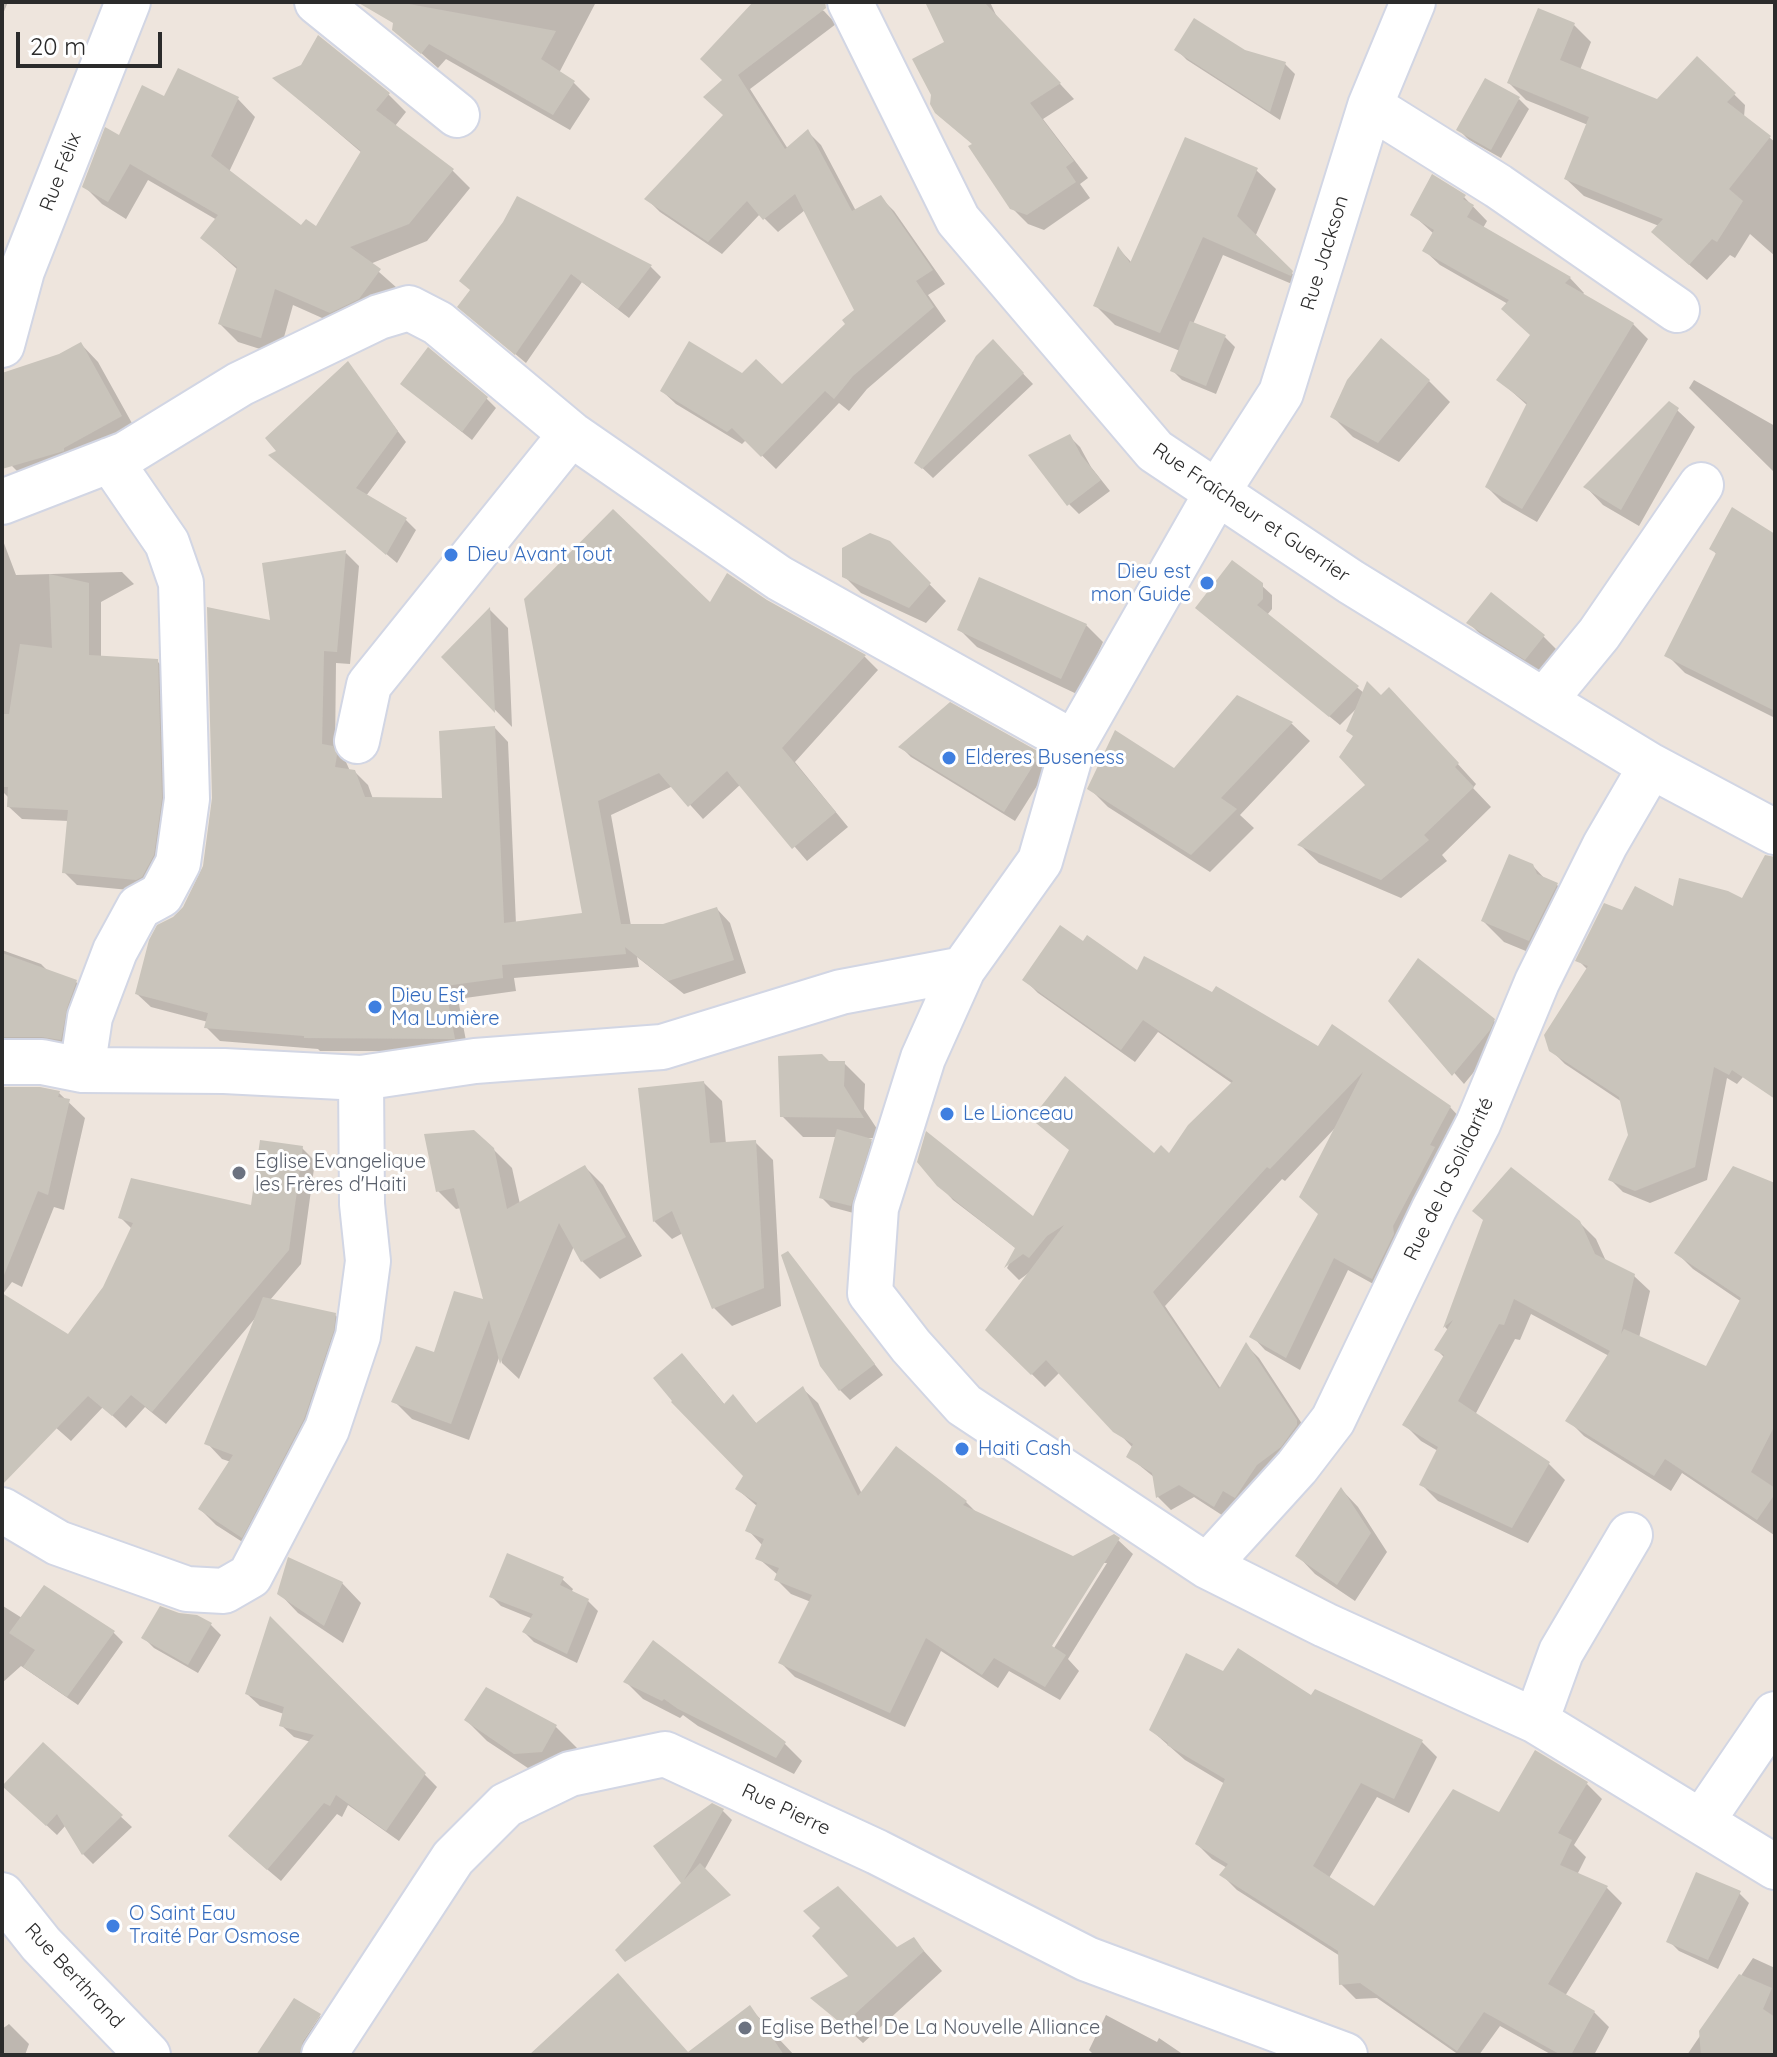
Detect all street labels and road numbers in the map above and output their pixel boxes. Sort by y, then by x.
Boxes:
street label: Rue Félix [35,129,87,215]
street label: Rue Jackson [1296,193,1354,313]
street label: Rue Fraîcheur et Guerrier [1148,438,1354,588]
street label: Rue de la Solidarité [1399,1093,1499,1265]
street label: Rue Pierre [738,1779,834,1841]
street label: Rue Berthrand [19,1919,129,2033]

